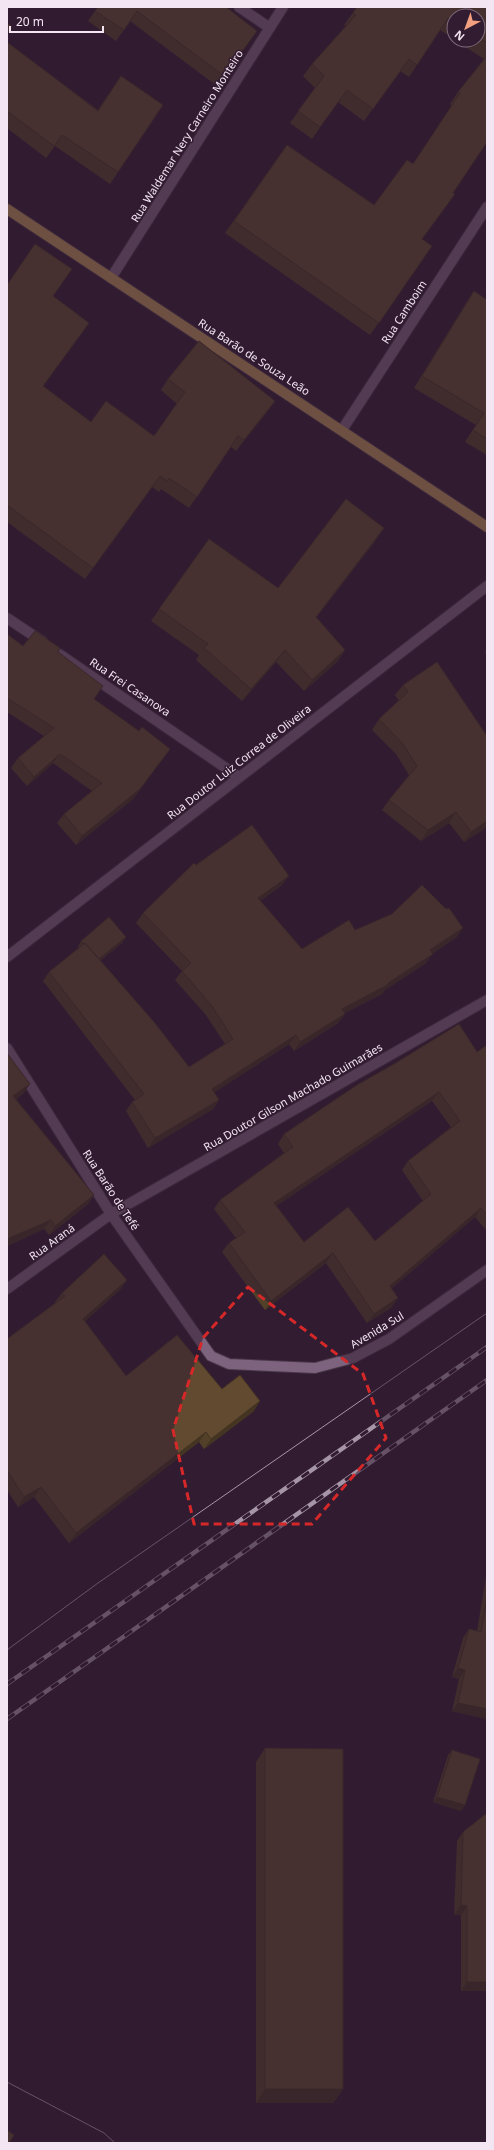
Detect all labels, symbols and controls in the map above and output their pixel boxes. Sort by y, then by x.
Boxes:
scale bar [10,8,103,34]
north arrow [446,8,486,48]
text: 20 m [16,13,44,30]
text: N [451,27,467,45]
street label: Rua Waldemar Nery Carneiro Monteiro [127,46,246,225]
street label: Rua Camboim [378,277,430,346]
street label: Rua Barão de Souza Leão [196,315,313,399]
street label: Rua Frei Casanova [87,654,174,719]
street label: Rua Doutor Luiz Correa de Oliveira [164,701,314,822]
street label: Rua Doutor Gilson Machado Guimarães [201,1039,385,1154]
street label: Rua Barão de Tefé [80,1146,143,1233]
street label: Rua Araná [26,1220,78,1263]
street label: Avenida Sul [347,1308,406,1351]

